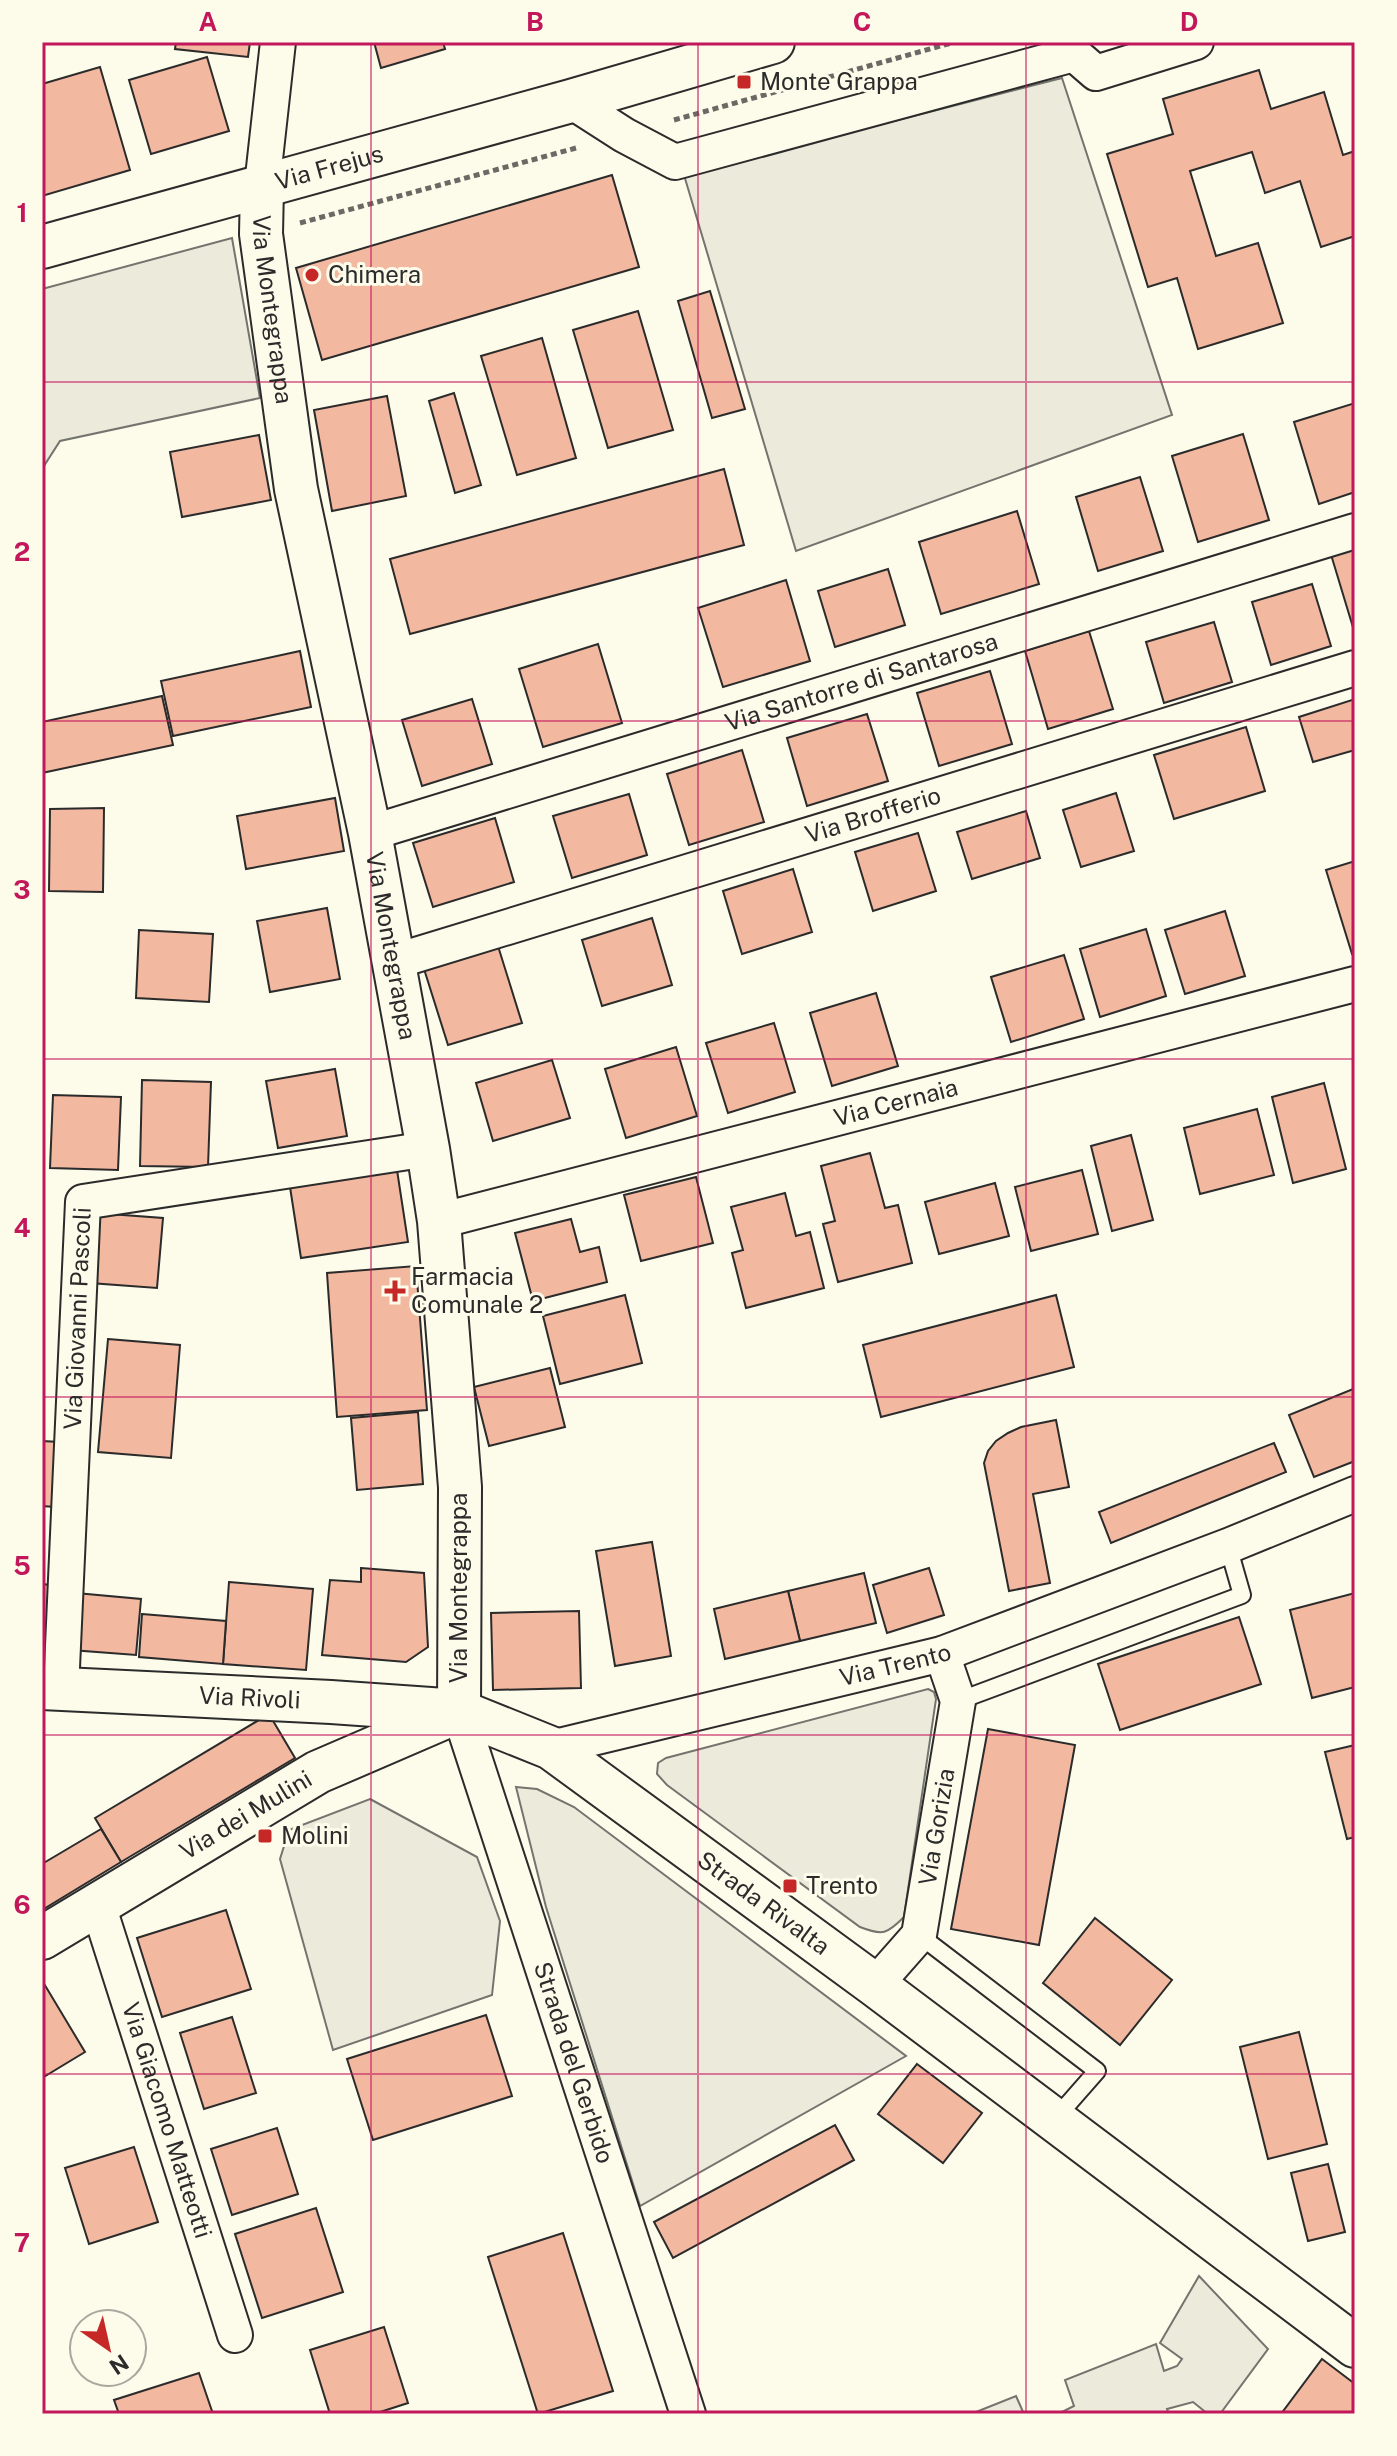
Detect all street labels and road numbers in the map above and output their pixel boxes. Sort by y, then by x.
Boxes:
street label: Via Frejus [272,139,386,195]
street label: Via Montegrappa [248,214,299,406]
street label: Via Santorre di Santarosa [721,626,1001,736]
street label: Via Brofferio [802,780,944,848]
street label: Via Montegrappa [361,849,423,1042]
street label: Via Cernaia [831,1072,961,1131]
street label: Via Giovanni Pascoli [58,1206,96,1430]
street label: Via Montegrappa [444,1493,472,1683]
street label: Via Trento [837,1637,955,1691]
street label: Via Rivoli [198,1681,301,1714]
street label: Via dei Mulini [174,1764,317,1865]
street label: Via Gorizia [912,1766,960,1888]
street label: Strada Rivalta [693,1845,836,1960]
street label: Strada del Gerbido [529,1958,620,2167]
street label: Via Giacomo Matteotti [117,1999,218,2241]

